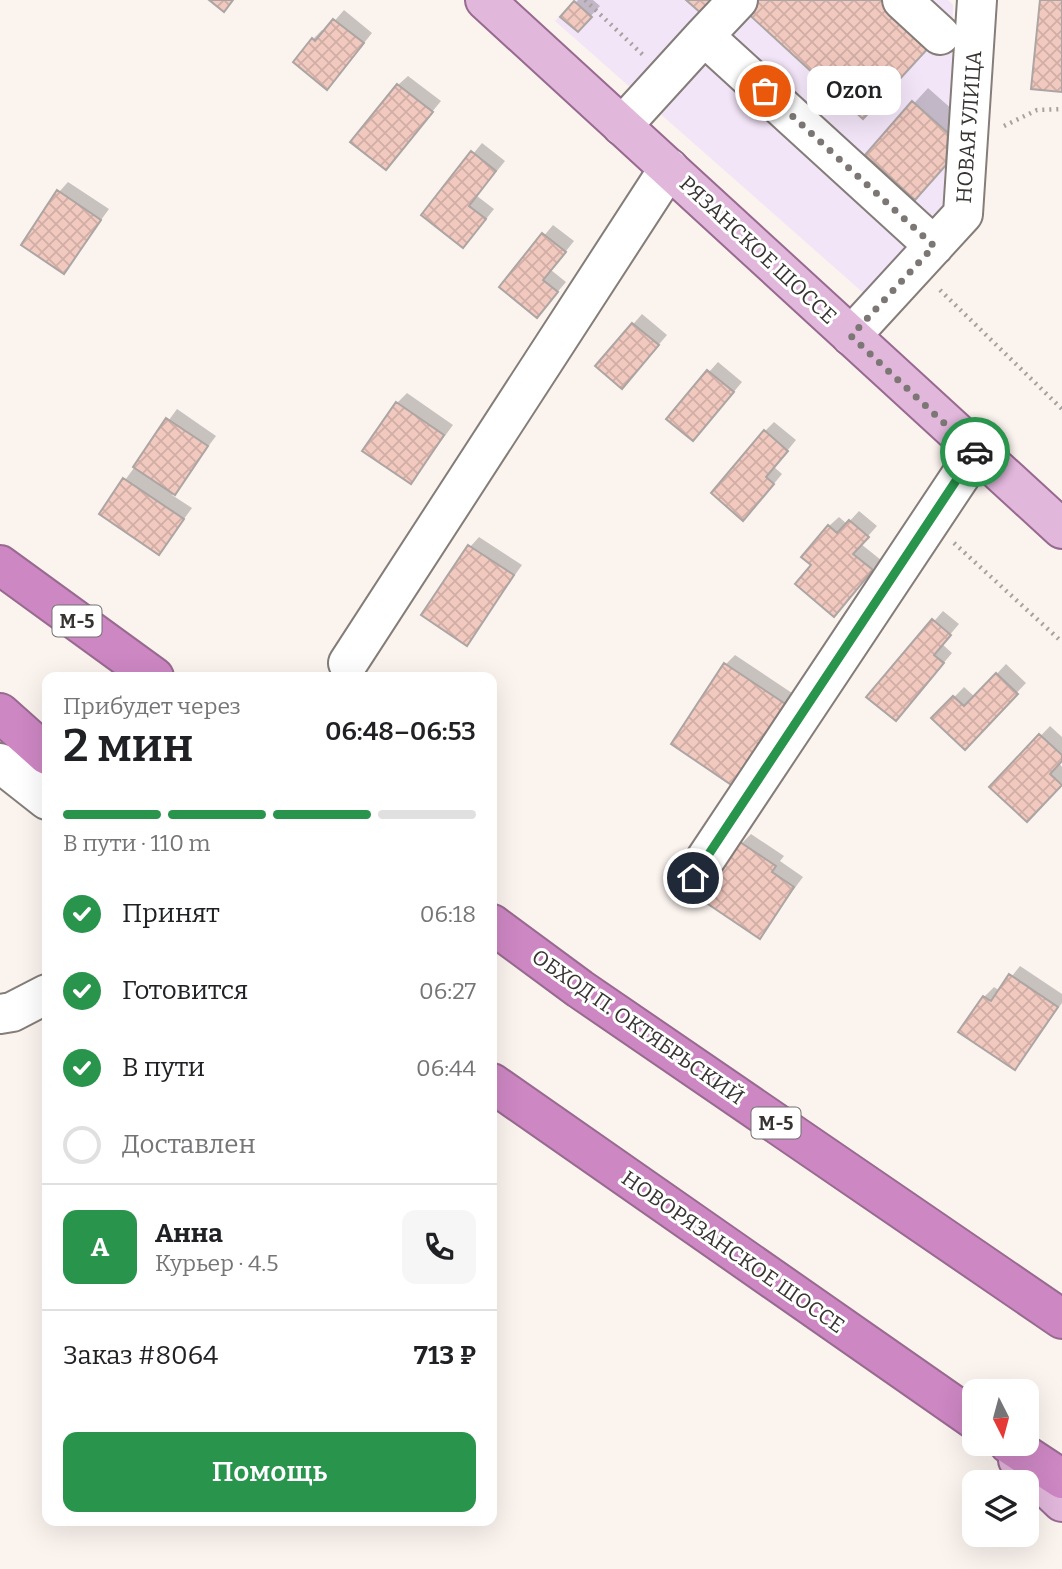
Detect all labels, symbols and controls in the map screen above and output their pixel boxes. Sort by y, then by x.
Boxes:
street label: НОВАЯ УЛИЦА [951,50,987,204]
pin [735,61,795,121]
callout: Ozon [807,66,902,116]
icon: bag [746,72,784,110]
text: Ozon [826,76,882,104]
street label: РЯЗАНСКОЕ ШОССЕ [674,171,842,329]
courier [940,417,1010,487]
icon: car [956,433,994,471]
road number: М-5 [52,606,102,636]
text: Прибудет через [63,692,241,720]
text: 06:48–06:53 [325,716,476,747]
text: 2 мин [63,718,193,773]
text: В пути · 110 m [63,829,210,857]
pin [663,848,723,908]
icon: home [674,859,712,897]
icon: check [63,895,101,933]
text: Принят [122,898,220,929]
text: 06:18 [420,900,476,928]
street label: ОБХОД П. ОКТЯБРЬСКИЙ [527,944,749,1110]
icon: check [63,972,101,1010]
text: Готовится [122,975,248,1006]
text: 06:27 [419,977,476,1005]
icon: check [63,1049,101,1087]
text: В пути [122,1052,205,1083]
text: 06:44 [416,1054,476,1082]
road number: М-5 [752,1107,800,1138]
text: Доставлен [122,1129,256,1160]
street label: НОВОРЯЗАНСКОЕ ШОССЕ [617,1165,849,1339]
button: phone [402,1210,476,1284]
text: Анна [155,1218,223,1249]
text: А [91,1232,109,1263]
text: Курьер · 4.5 [155,1249,278,1277]
text: Заказ #8064 [63,1340,218,1371]
text: 713 ₽ [414,1340,476,1371]
north arrow [962,1379,1040,1456]
map controls [962,1379,1039,1547]
button: Помощь [63,1432,476,1512]
button: layers [962,1470,1039,1547]

